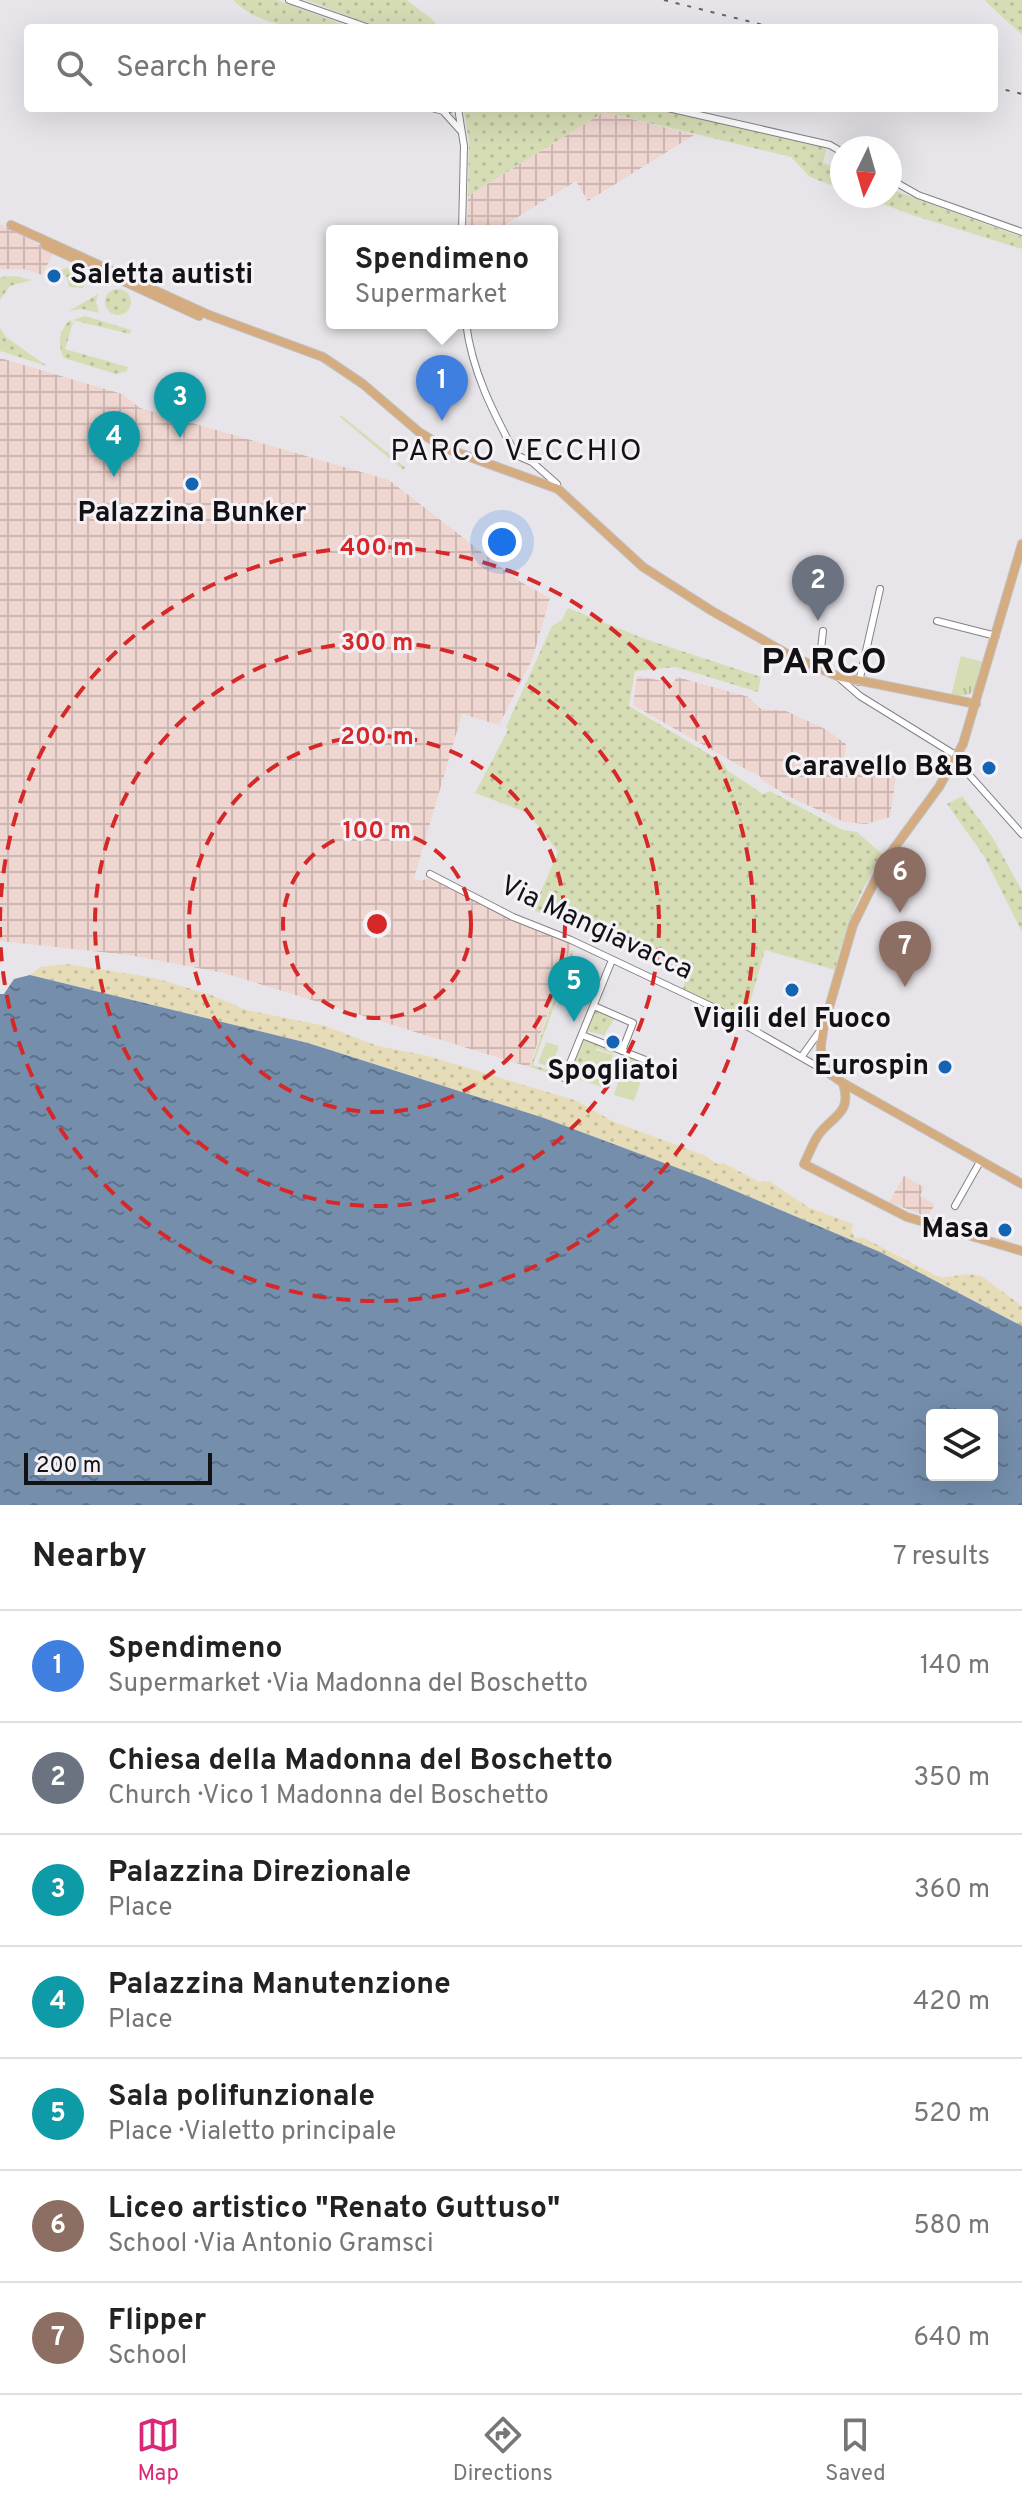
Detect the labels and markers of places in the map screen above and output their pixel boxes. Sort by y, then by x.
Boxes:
place label: Saletta autisti [70,258,253,294]
marker: Saletta autisti [45,267,63,285]
pin: 1 [416,355,468,421]
pin: 3 [154,372,206,438]
pin: 4 [88,411,140,477]
marker: Palazzina Bunker [183,475,201,493]
place label: Palazzina Bunker [78,496,307,532]
pin: 2 [792,555,844,621]
place label: Caravello B&B [784,750,973,786]
marker: Caravello B&B [980,759,998,777]
pin: 6 [874,847,926,913]
centre of rings [363,910,391,938]
pin: 7 [879,921,931,987]
pin: 5 [548,956,600,1022]
marker: Vigili del Fuoco [783,981,801,999]
place label: Vigili del Fuoco [693,1002,891,1038]
marker: Spogliatoi [604,1033,622,1051]
place label: Eurospin [814,1049,929,1085]
place label: Spogliatoi [547,1054,679,1090]
marker: Eurospin [936,1058,954,1076]
place label: Masa [922,1212,989,1248]
marker: Masa [996,1221,1014,1239]

